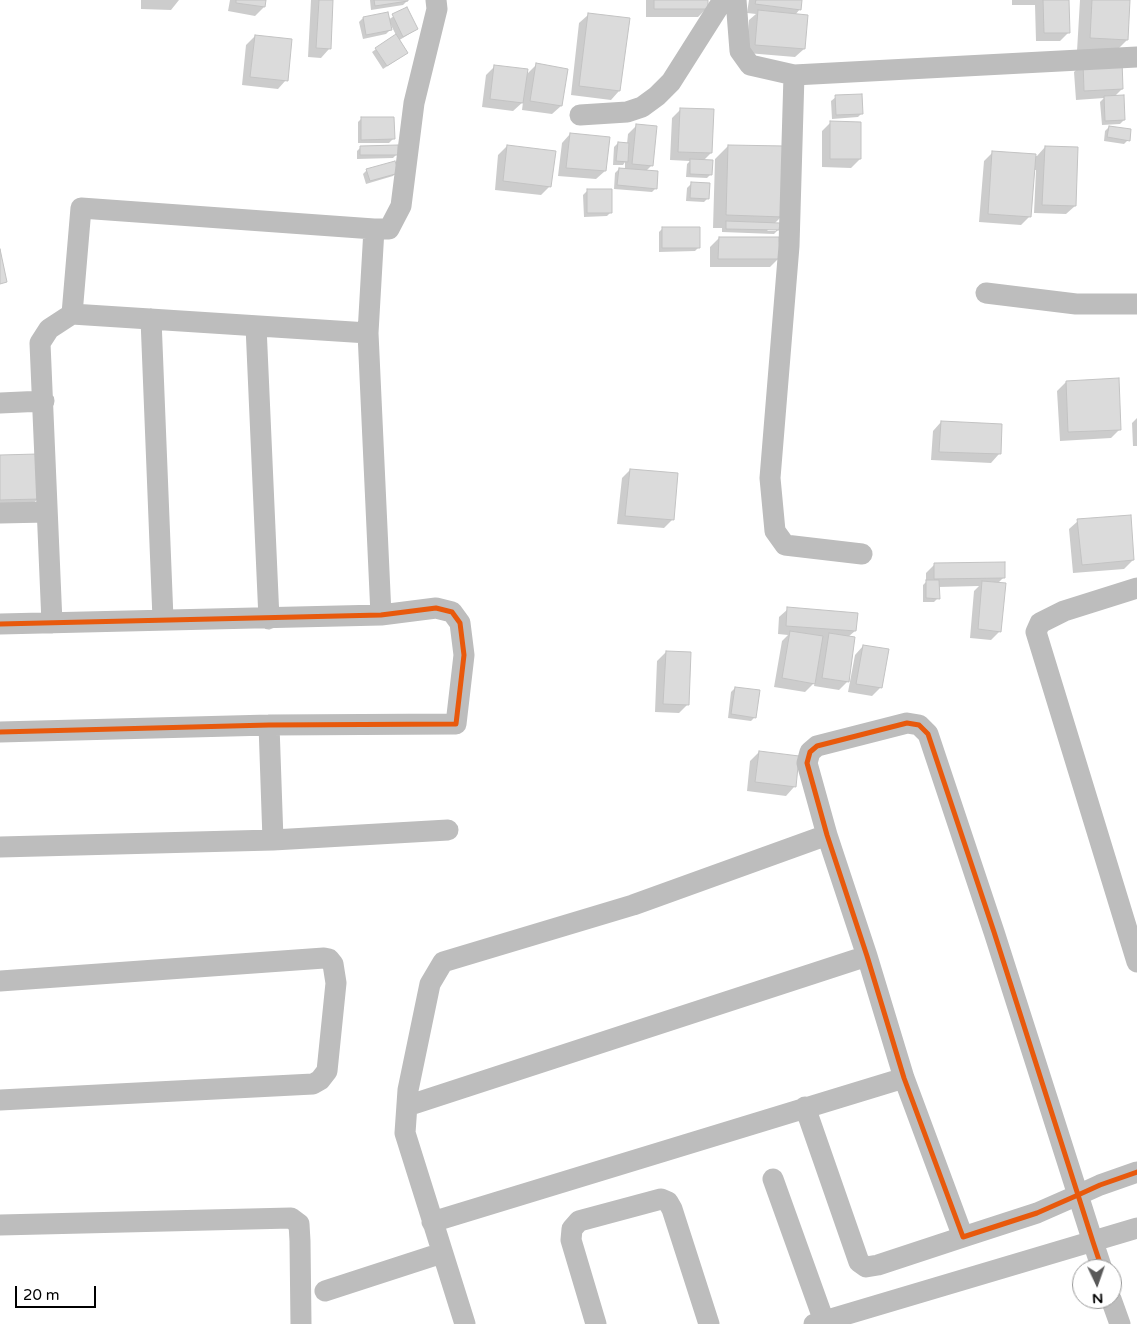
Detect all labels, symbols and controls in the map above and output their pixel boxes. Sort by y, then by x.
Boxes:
north arrow [1072,1259,1122,1309]
scale bar [18,1276,99,1308]
text: 20 m [23,1286,60,1304]
text: N [1092,1290,1104,1307]

